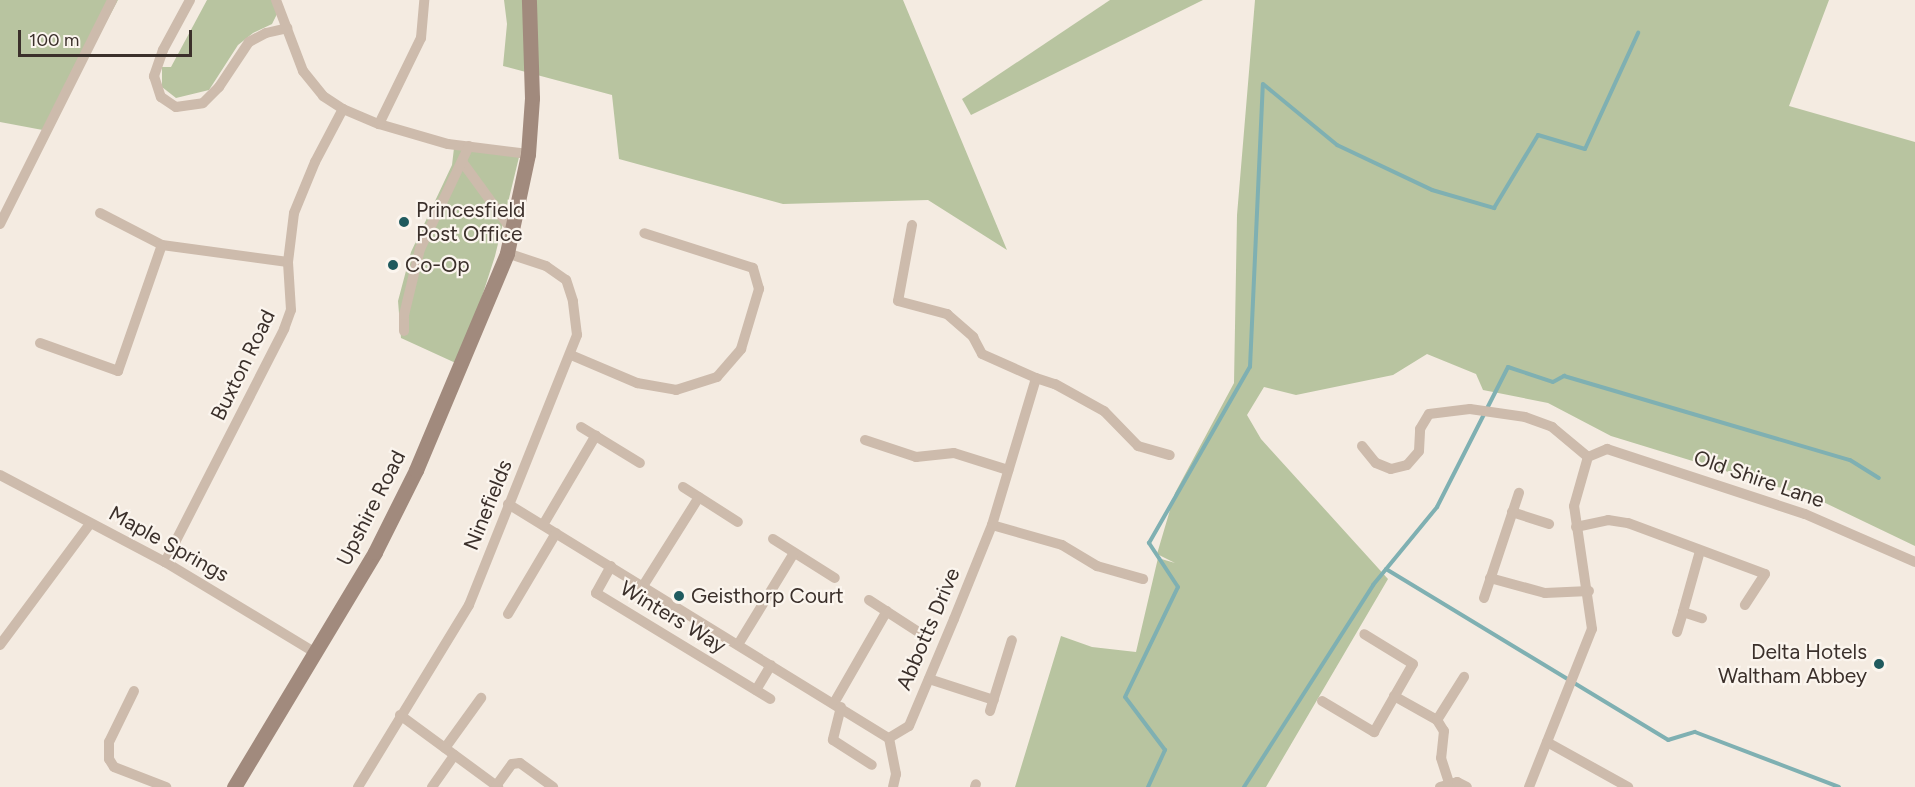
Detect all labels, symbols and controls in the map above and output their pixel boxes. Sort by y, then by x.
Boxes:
scale bar [21,18,195,56]
text: 100 m [29,29,79,51]
place label: Princesfield Post Office [416,197,525,247]
marker: Princesfield Post Office [397,215,411,229]
place label: Co-Op [405,252,470,278]
marker: Co-Op [386,258,400,272]
street label: Buxton Road [205,306,281,424]
street label: Old Shire Lane [1690,445,1828,513]
street label: Upshire Road [331,446,411,570]
street label: Ninefields [459,456,517,554]
street label: Maple Springs [105,501,233,587]
street label: Abbotts Drive [891,564,965,694]
street label: Winters Way [615,576,731,658]
place label: Geisthorp Court [691,583,844,609]
marker: Geisthorp Court [672,589,686,603]
place label: Delta Hotels Waltham Abbey [1718,639,1867,689]
marker: Delta Hotels Waltham Abbey [1872,657,1886,671]

